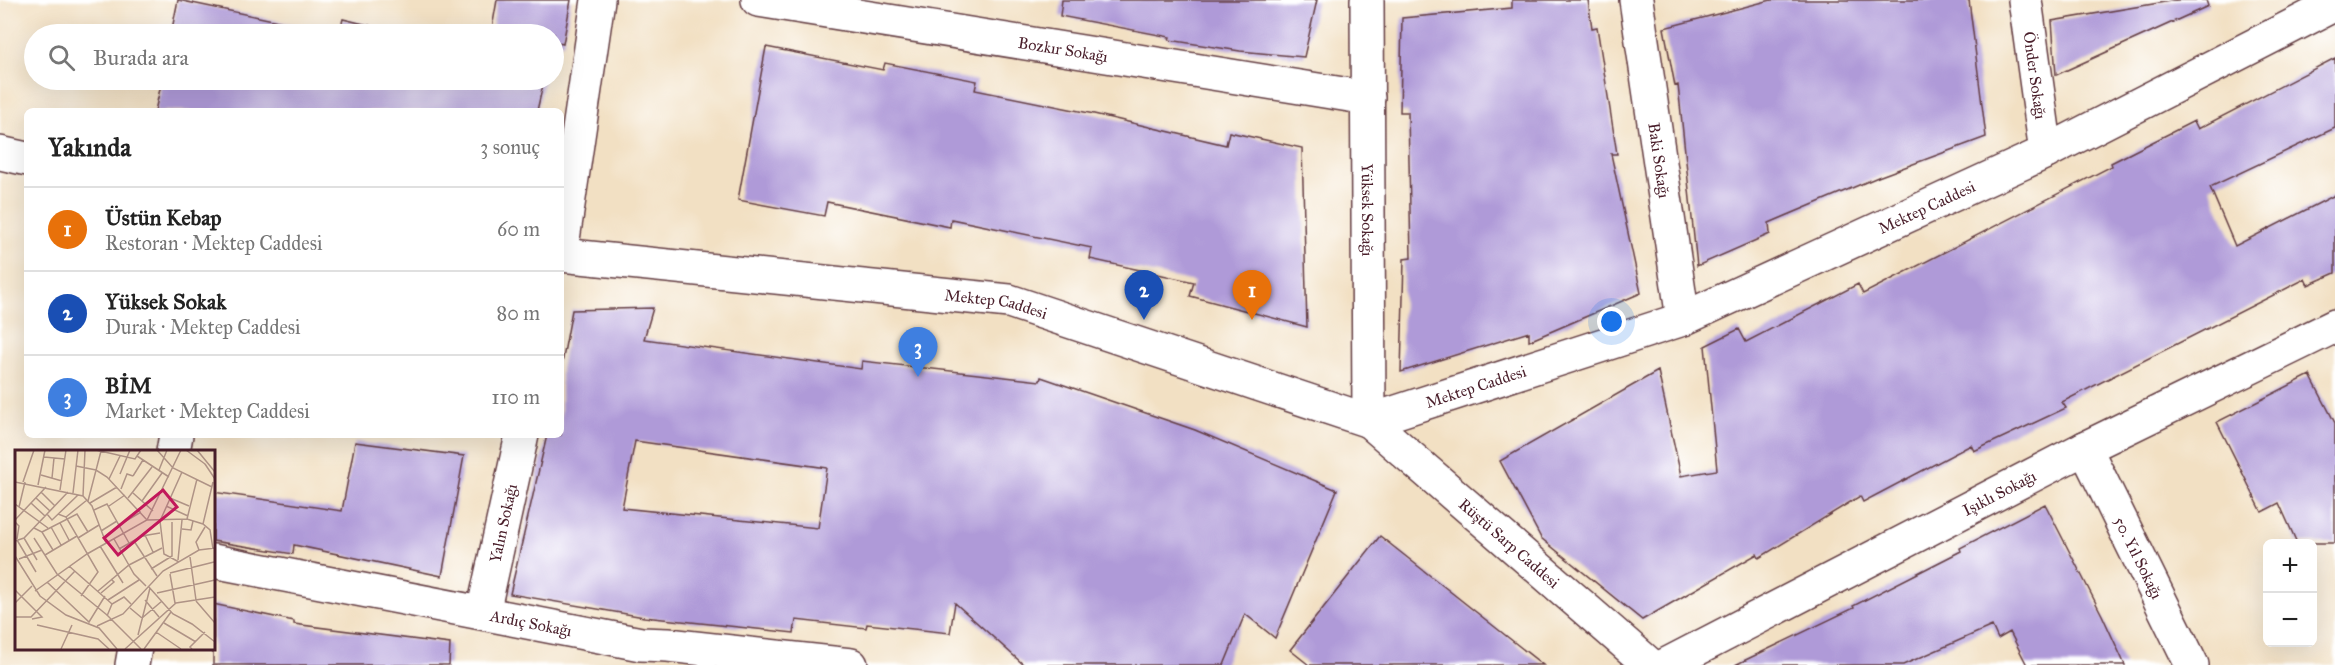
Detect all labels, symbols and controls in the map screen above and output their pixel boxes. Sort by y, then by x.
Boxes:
search box [24,24,564,90]
street label: Önder Sokağı [2020,30,2051,121]
street label: Bozkır Sokağı [1017,32,1110,66]
icon: search [45,41,78,74]
text: Burada ara [93,44,189,71]
street label: Baki Sokağı [1645,121,1675,200]
text: Yakında [48,131,131,163]
text: 3 sonuç [480,135,540,159]
street label: Yüksek Sokağı [1358,164,1378,257]
street label: Mektep Caddesi [1875,176,1979,238]
text: Üstün Kebap [105,204,222,231]
text: 1 [64,217,71,241]
text: 60 m [497,217,540,241]
text: Restoran · Mektep Caddesi [105,231,323,255]
pin: 2 [1124,270,1164,320]
pin: 1 [1232,270,1272,320]
street label: Mektep Caddesi [944,285,1051,323]
text: Yüksek Sokak [105,288,226,315]
text: 2 [63,301,72,325]
text: 80 m [497,301,540,325]
your location [1597,307,1626,336]
text: Durak · Mektep Caddesi [105,315,301,339]
pin: 3 [898,328,938,377]
street label: Mektep Caddesi [1423,361,1529,412]
text: BİM [105,372,152,399]
text: 3 [64,385,72,409]
text: 110 m [492,385,540,409]
text: Market · Mektep Caddesi [105,399,310,423]
inset map [15,450,214,650]
street label: Işıklı Sokağı [1959,465,2039,519]
street label: Yalın Sokağı [485,481,521,564]
street label: Rüştü Sarp Caddesi [1455,494,1564,592]
street label: 50. Yıl Sokağı [2111,513,2167,602]
map controls [2263,539,2317,647]
button: + [2263,539,2317,593]
button: − [2263,593,2317,647]
street label: Ardıç Sokağı [488,605,574,640]

